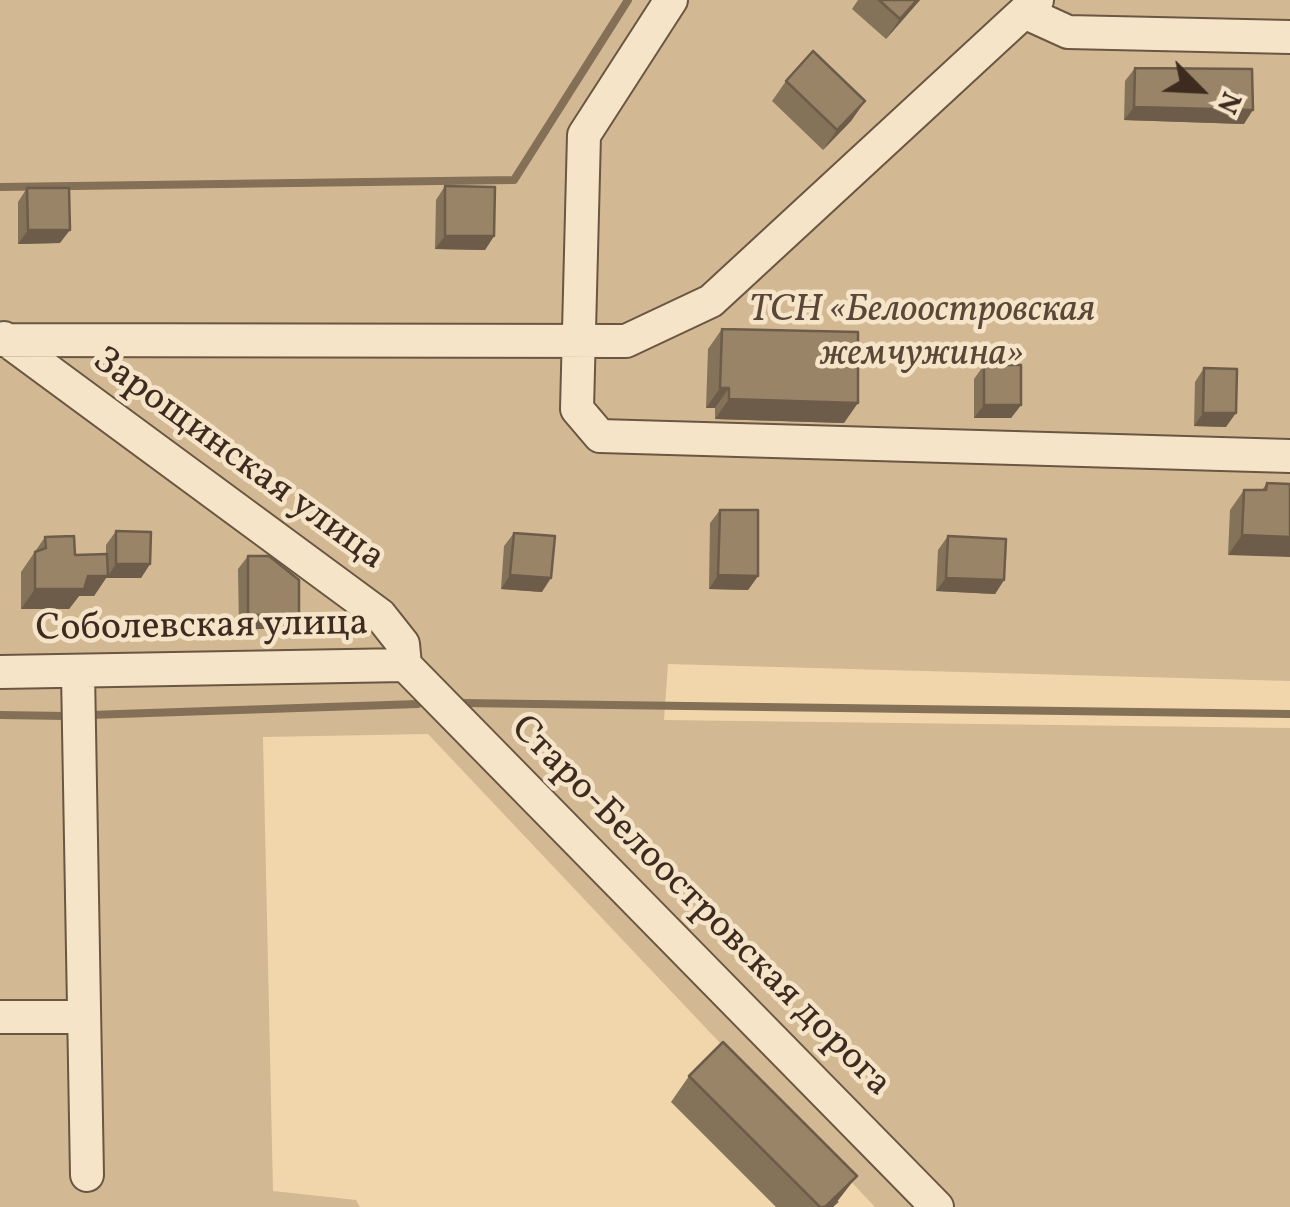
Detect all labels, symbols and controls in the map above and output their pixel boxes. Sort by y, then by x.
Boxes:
north arrow [1150,40,1250,140]
text: N [1206,85,1250,120]
park label: ТСН «Белоостровская жемчужина» [749,290,1095,380]
street label: Зарощинская улица [82,340,392,582]
street label: Соболевская улица [35,603,369,655]
street label: Старо-Белоостровская дорога [499,708,899,1108]

